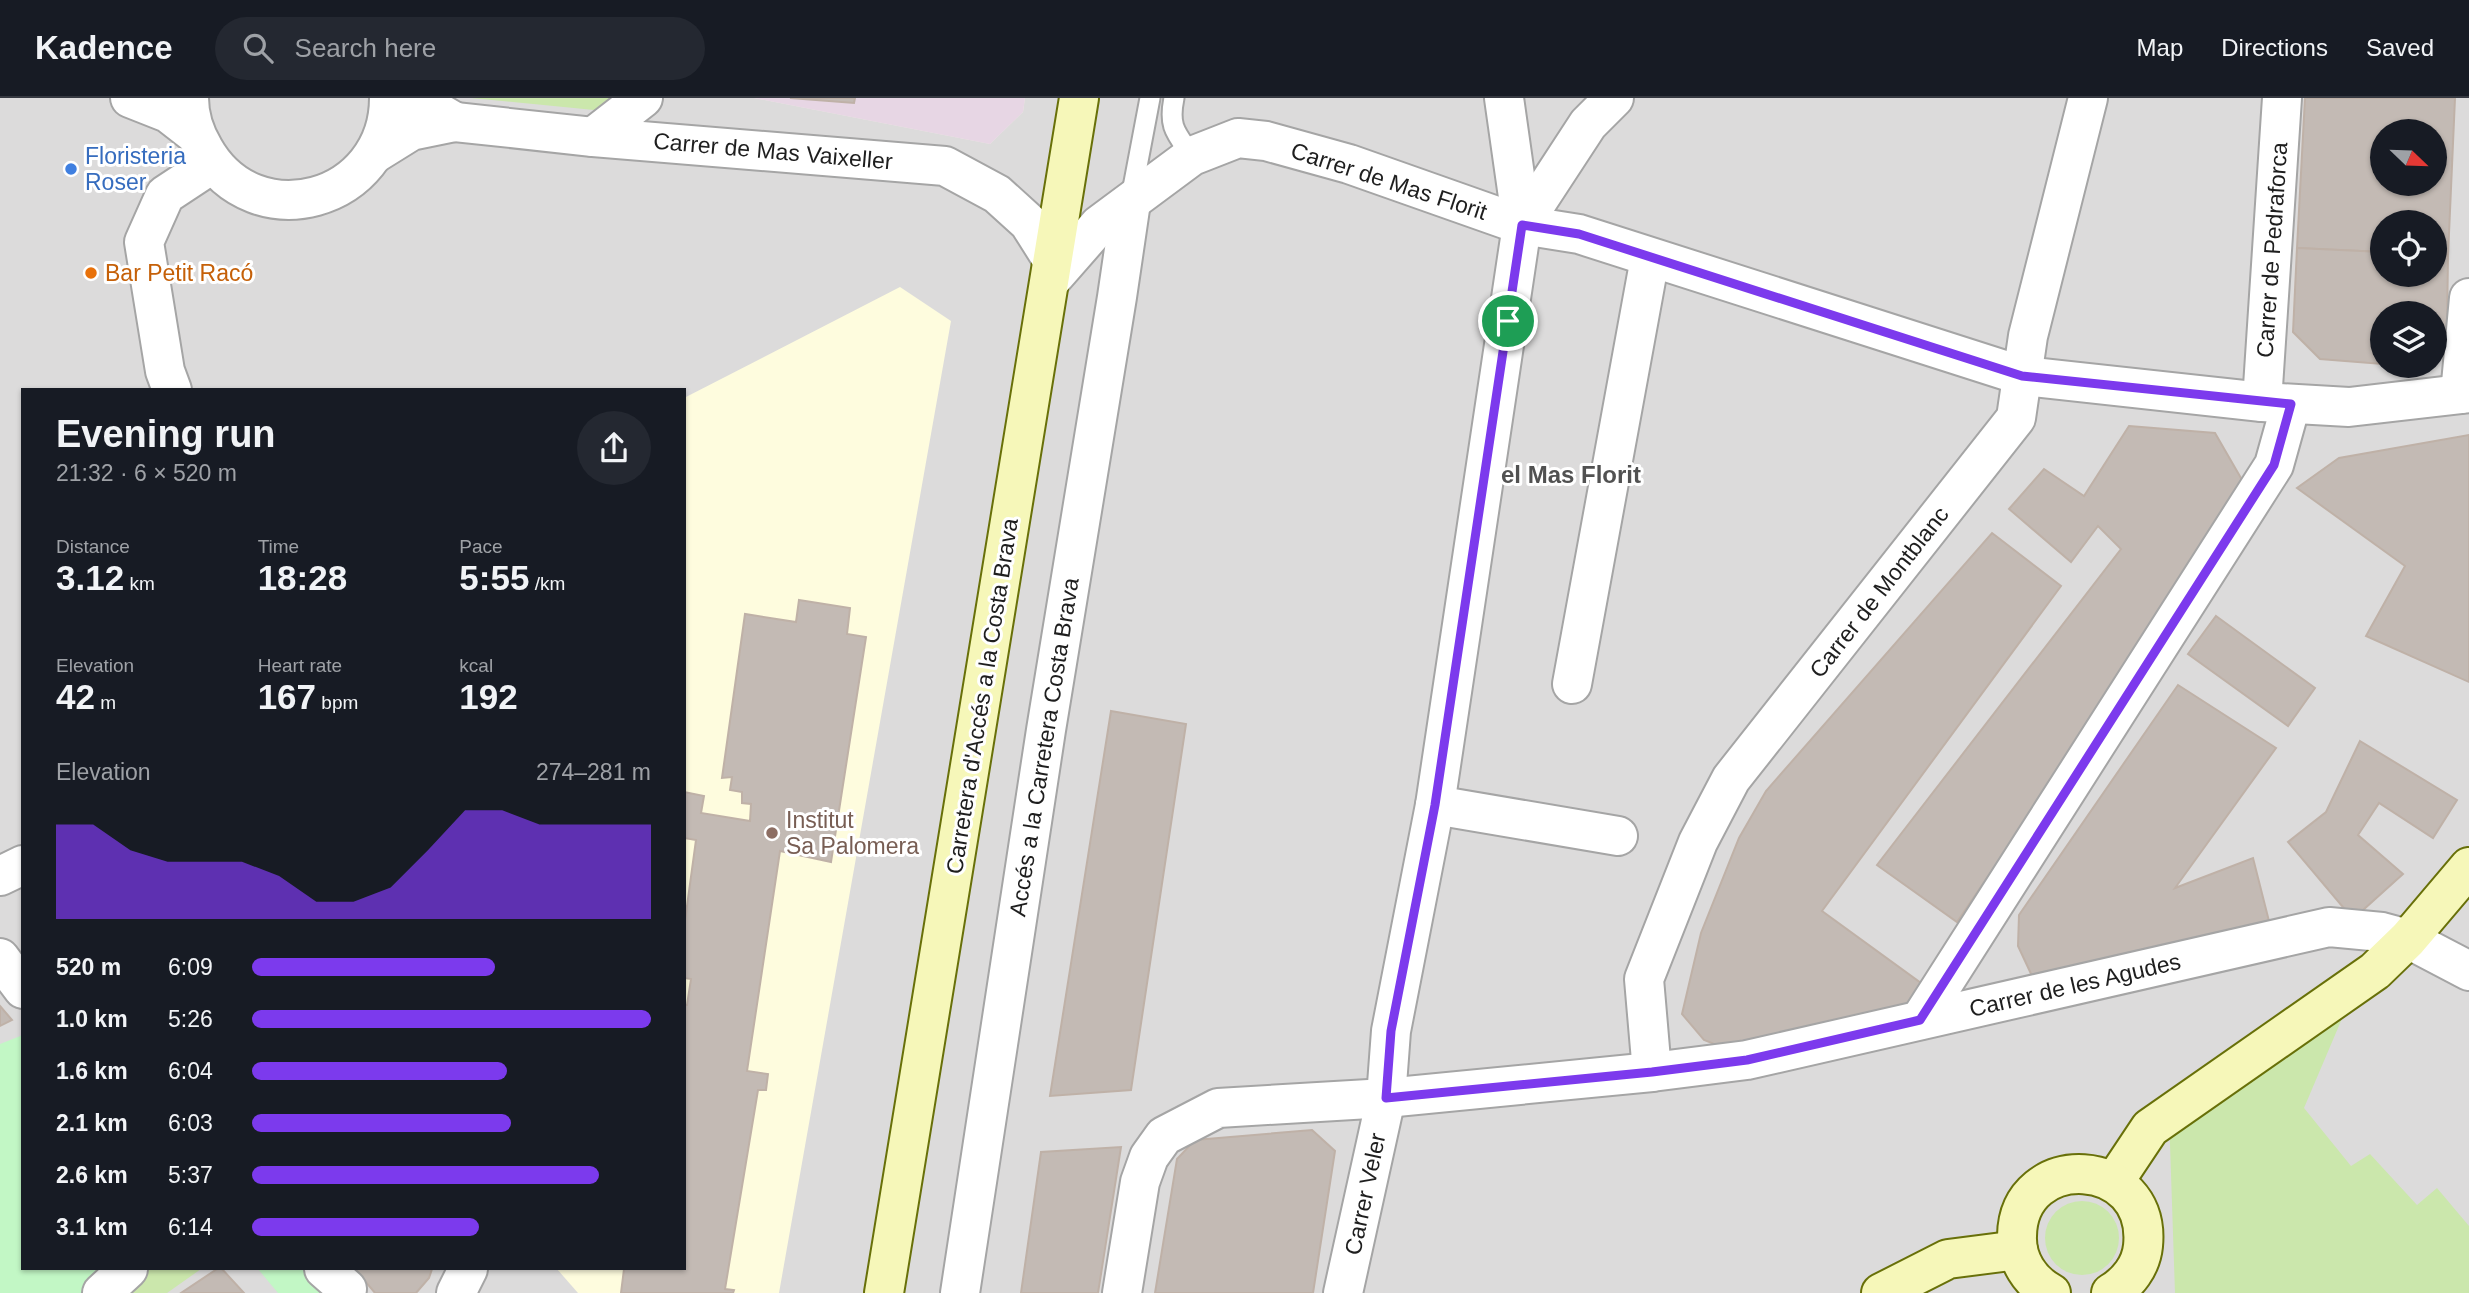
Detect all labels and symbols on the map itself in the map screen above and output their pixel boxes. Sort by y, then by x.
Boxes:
north arrow [2370,119,2446,196]
street label: Carrer de Mas Vaixeller [652,128,894,174]
street label: Carrer de Mas Florit [1288,137,1491,225]
street label: Carrer de Pedraforca [2251,141,2293,359]
place label: Floristeria Roser [85,143,186,195]
marker: Floristeria Roser [63,161,79,177]
place label: Bar Petit Racó [105,260,253,286]
marker: Bar Petit Racó [83,265,99,281]
pin [1478,291,1538,351]
district label: el Mas Florit [1501,461,1641,488]
street label: Carrer de Montblanc [1804,501,1954,683]
street label: Carretera d'Accés a la Costa Brava [941,516,1023,876]
street label: Accés a la Carretera Costa Brava [1004,576,1084,918]
place label: Institut Sa Palomera [786,807,919,859]
marker: Institut Sa Palomera [764,825,780,841]
street label: Carrer de les Agudes [1967,948,2183,1022]
street label: Carrer Veler [1339,1130,1391,1257]

